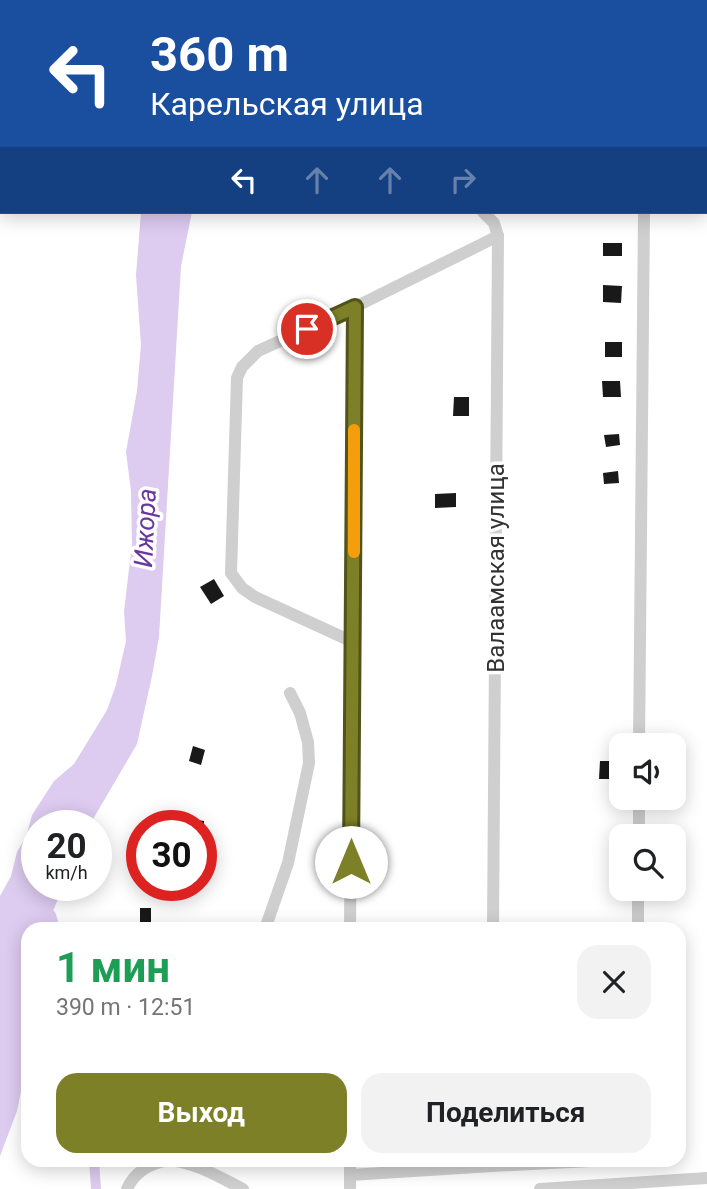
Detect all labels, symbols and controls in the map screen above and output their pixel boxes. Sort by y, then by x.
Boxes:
text: 360 m [150,26,289,83]
icon: left [35,28,126,119]
text: Карельская улица [150,85,424,123]
icon: left [225,161,263,199]
icon: ahead [298,161,336,199]
icon: ahead [371,161,409,199]
icon: right [444,161,482,199]
pin [277,299,337,359]
icon: arrive [288,310,326,348]
street label: Валаамская улица [482,463,510,673]
water label: Ижора [128,488,162,568]
map controls [609,733,686,901]
button: sound [609,733,686,810]
speed limit sign: 30 [126,810,217,901]
button: search [609,824,686,901]
position arrow [314,825,388,899]
text: 20 [46,826,87,867]
text: km/h [45,862,88,883]
text: 1 мин [56,943,170,992]
button: close [577,945,651,1019]
text: 390 m · 12:51 [56,994,195,1021]
button: Выход [56,1073,347,1153]
button: Поделиться [361,1073,651,1153]

